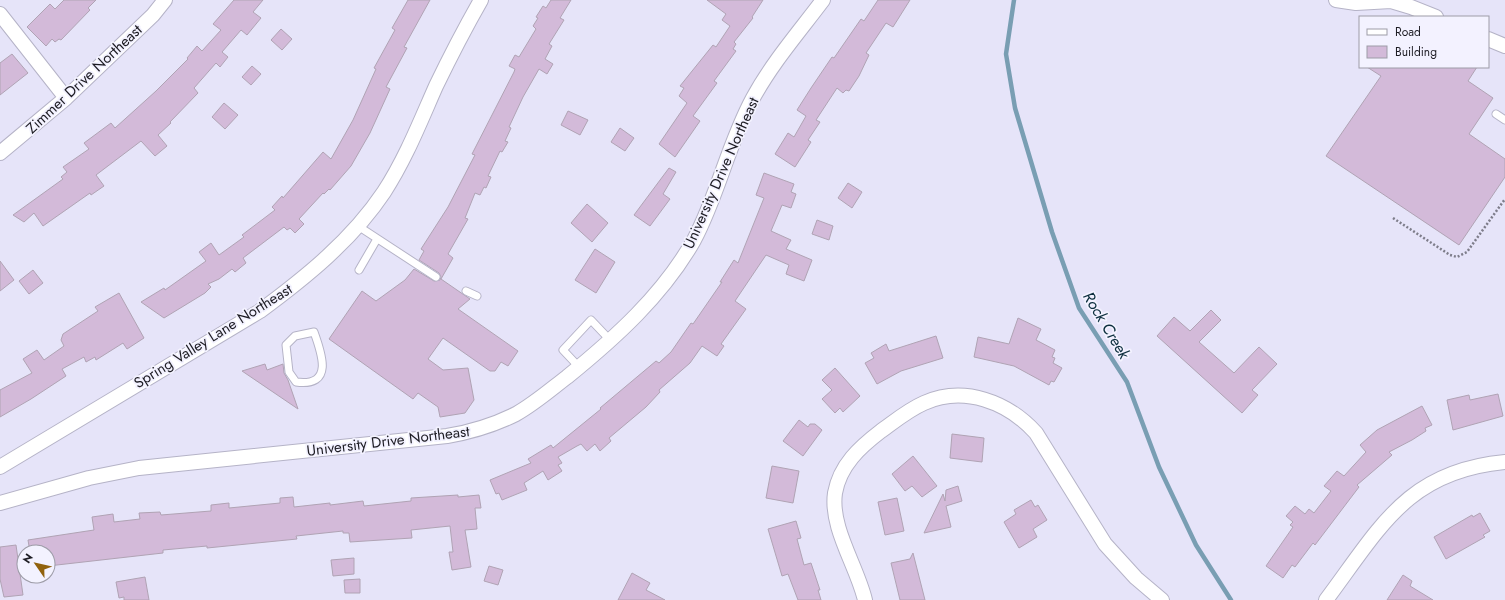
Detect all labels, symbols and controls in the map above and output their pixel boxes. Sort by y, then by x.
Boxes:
legend [1359,16,1489,68]
street label: Zimmer Drive Northeast [21,19,147,139]
text: Road [1395,23,1421,41]
text: Building [1395,43,1437,61]
street label: University Drive Northeast [678,93,765,252]
street label: Spring Valley Lane Northeast [130,278,297,394]
water label: Rock Creek [1077,287,1136,364]
street label: University Drive Northeast [305,420,471,462]
north arrow [16,544,56,584]
text: N [19,550,37,567]

